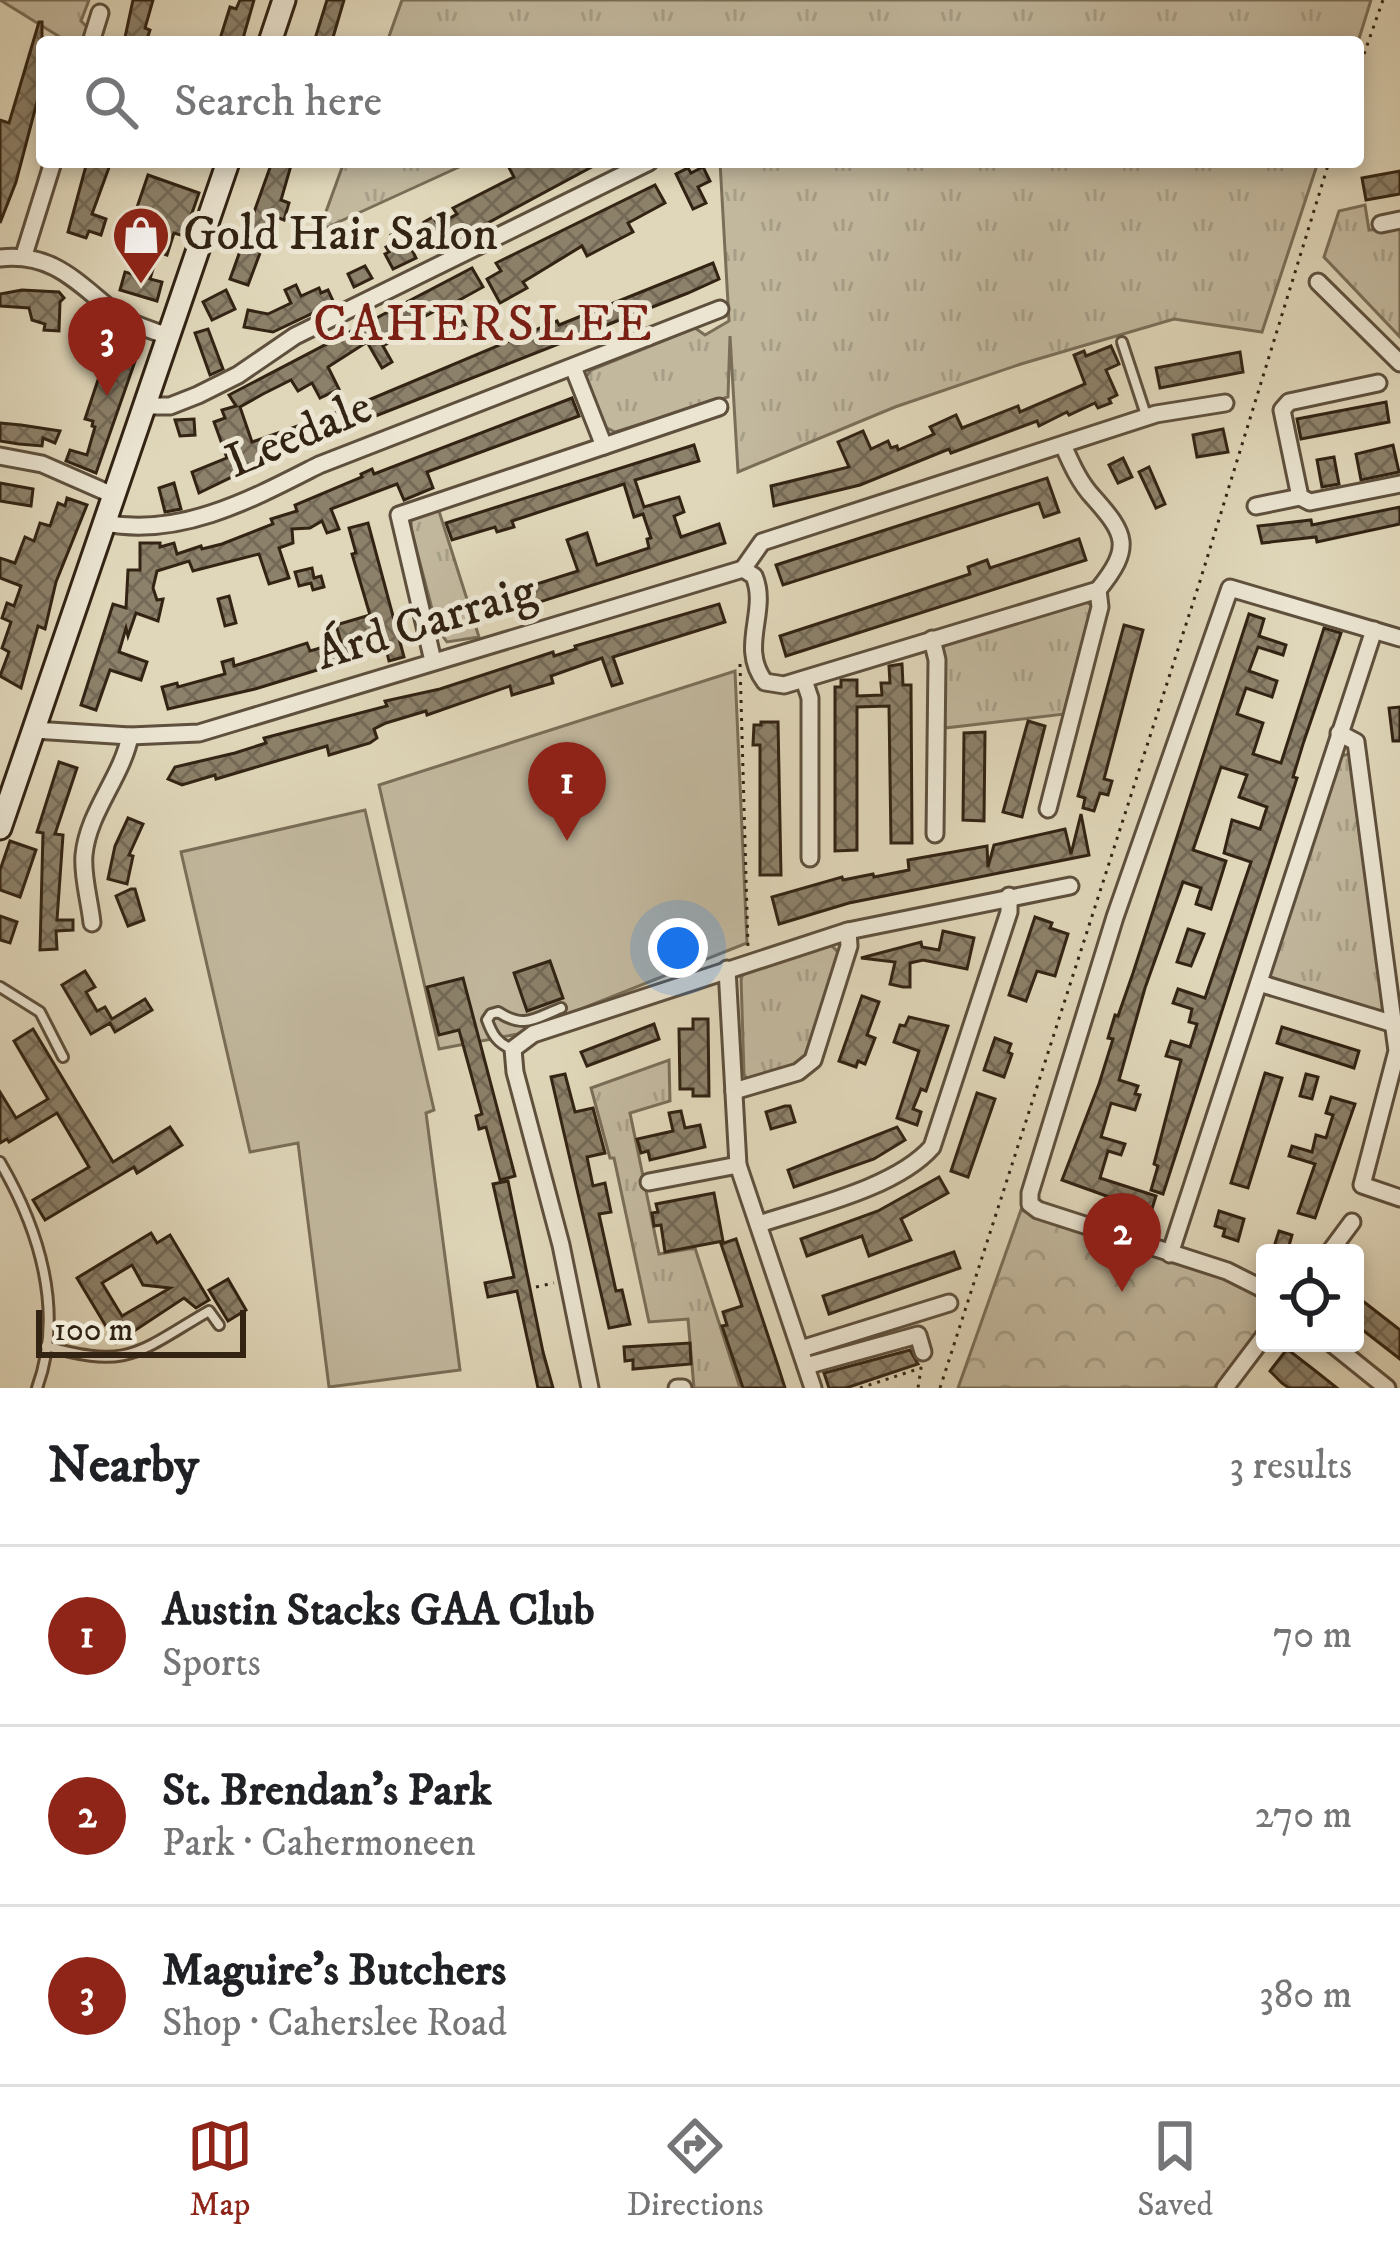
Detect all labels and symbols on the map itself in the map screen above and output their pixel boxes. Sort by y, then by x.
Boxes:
shop icon: Gold Hair Salon [110,204,172,286]
place label: Gold Hair Salon [183,205,498,265]
district label: CAHERSLEE [313,293,655,357]
pin: 3 [68,297,146,396]
street label: Leedale [217,378,381,492]
street label: Árd Carraig [309,560,544,685]
pin: 1 [528,742,606,841]
your location [648,918,708,978]
pin: 2 [1083,1193,1161,1292]
scale bar [36,1304,246,1357]

